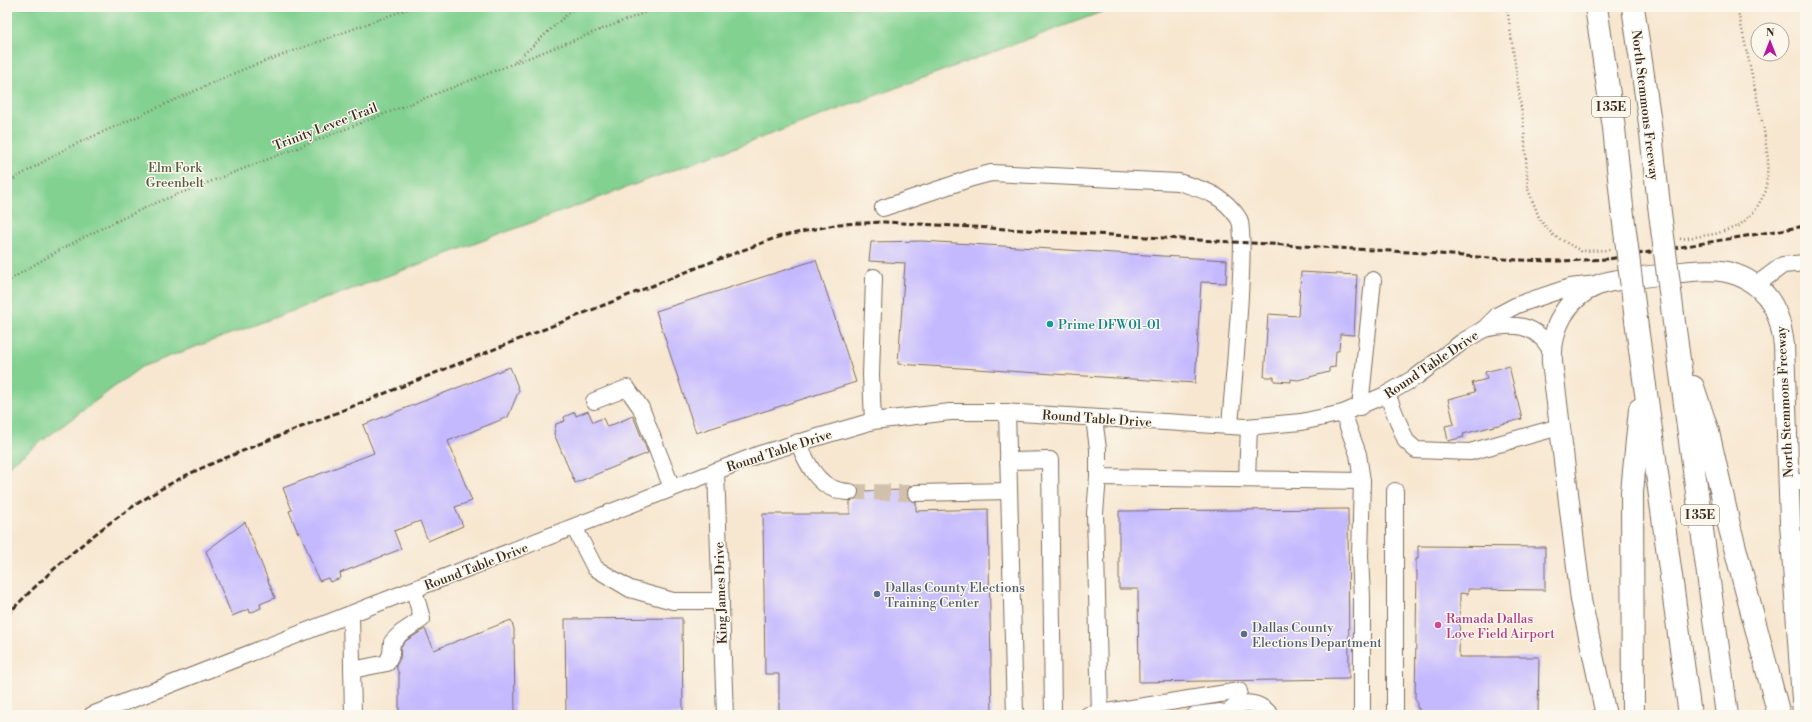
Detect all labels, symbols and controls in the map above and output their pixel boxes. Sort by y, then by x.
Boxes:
north arrow [1750,22,1790,62]
text: N [1766,26,1775,40]
street label: North Stemmons Freeway [1628,29,1662,182]
road number: I 35E [1592,97,1630,117]
street label: Trinity Levee Trail [271,100,380,154]
park label: Elm Fork Greenbelt [146,160,205,191]
place label: Prime DFW01-01 [1058,317,1161,333]
marker: Prime DFW01-01 [1045,319,1055,329]
street label: North Stemmons Freeway [1773,325,1797,478]
street label: Round Table Drive [1382,327,1482,402]
street label: Round Table Drive [1042,407,1153,431]
street label: Round Table Drive [725,426,834,476]
road number: I 35E [1681,505,1719,525]
street label: Round Table Drive [422,540,531,594]
street label: King James Drive [711,541,731,644]
place label: Dallas County Elections Training Center [885,580,1025,611]
marker: Dallas County Elections Training Center [872,589,882,599]
place label: Ramada Dallas Love Field Airport [1446,611,1555,642]
place label: Dallas County Elections Department [1252,620,1382,651]
marker: Ramada Dallas Love Field Airport [1433,620,1443,630]
marker: Dallas County Elections Department [1239,629,1249,639]

